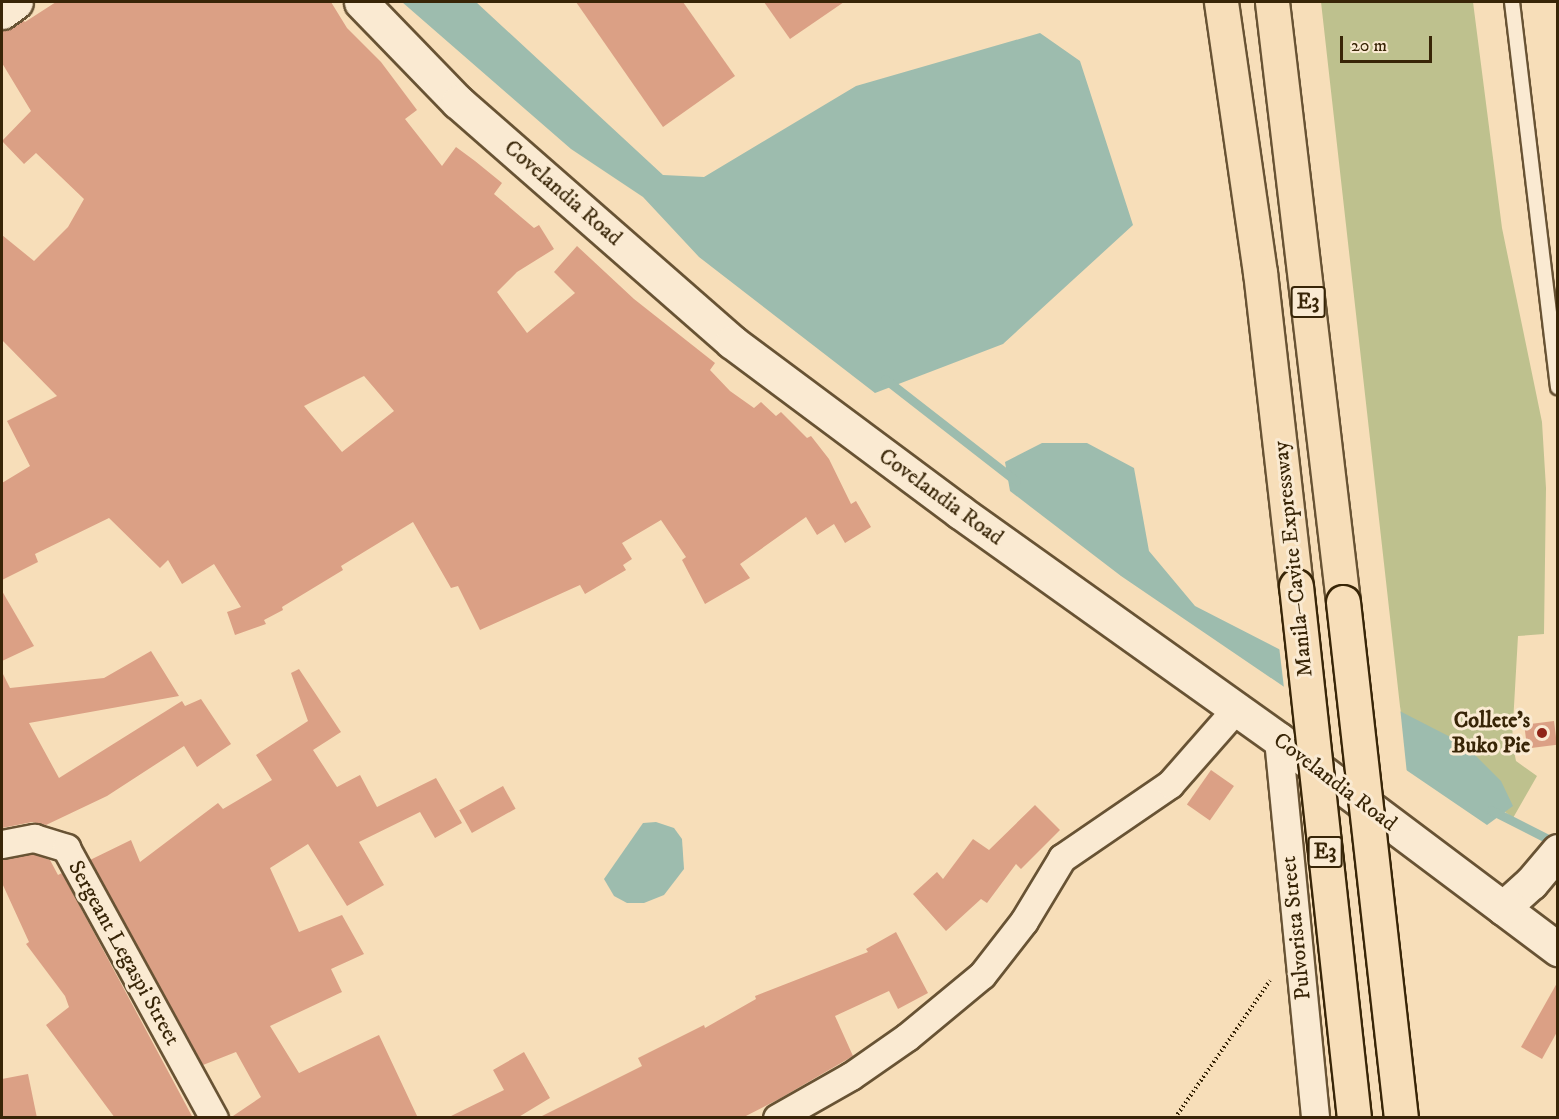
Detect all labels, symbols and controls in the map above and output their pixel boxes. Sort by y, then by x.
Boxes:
scale bar [1343,24,1434,62]
text: 20 m [1351,35,1387,57]
street label: Covelandia Road [499,135,627,251]
road number: E3 [1290,284,1326,320]
street label: Manila–Cavite Expressway [1267,440,1319,678]
street label: Covelandia Road [873,443,1009,551]
place label: Collete's Buko Pie [1452,707,1530,758]
marker: Collete's Buko Pie [1535,726,1549,740]
street label: Covelandia Road [1268,727,1402,837]
road number: E3 [1307,834,1343,870]
street label: Pulvorista Street [1275,855,1317,1001]
street label: Sergeant Legaspi Street [62,856,186,1050]

